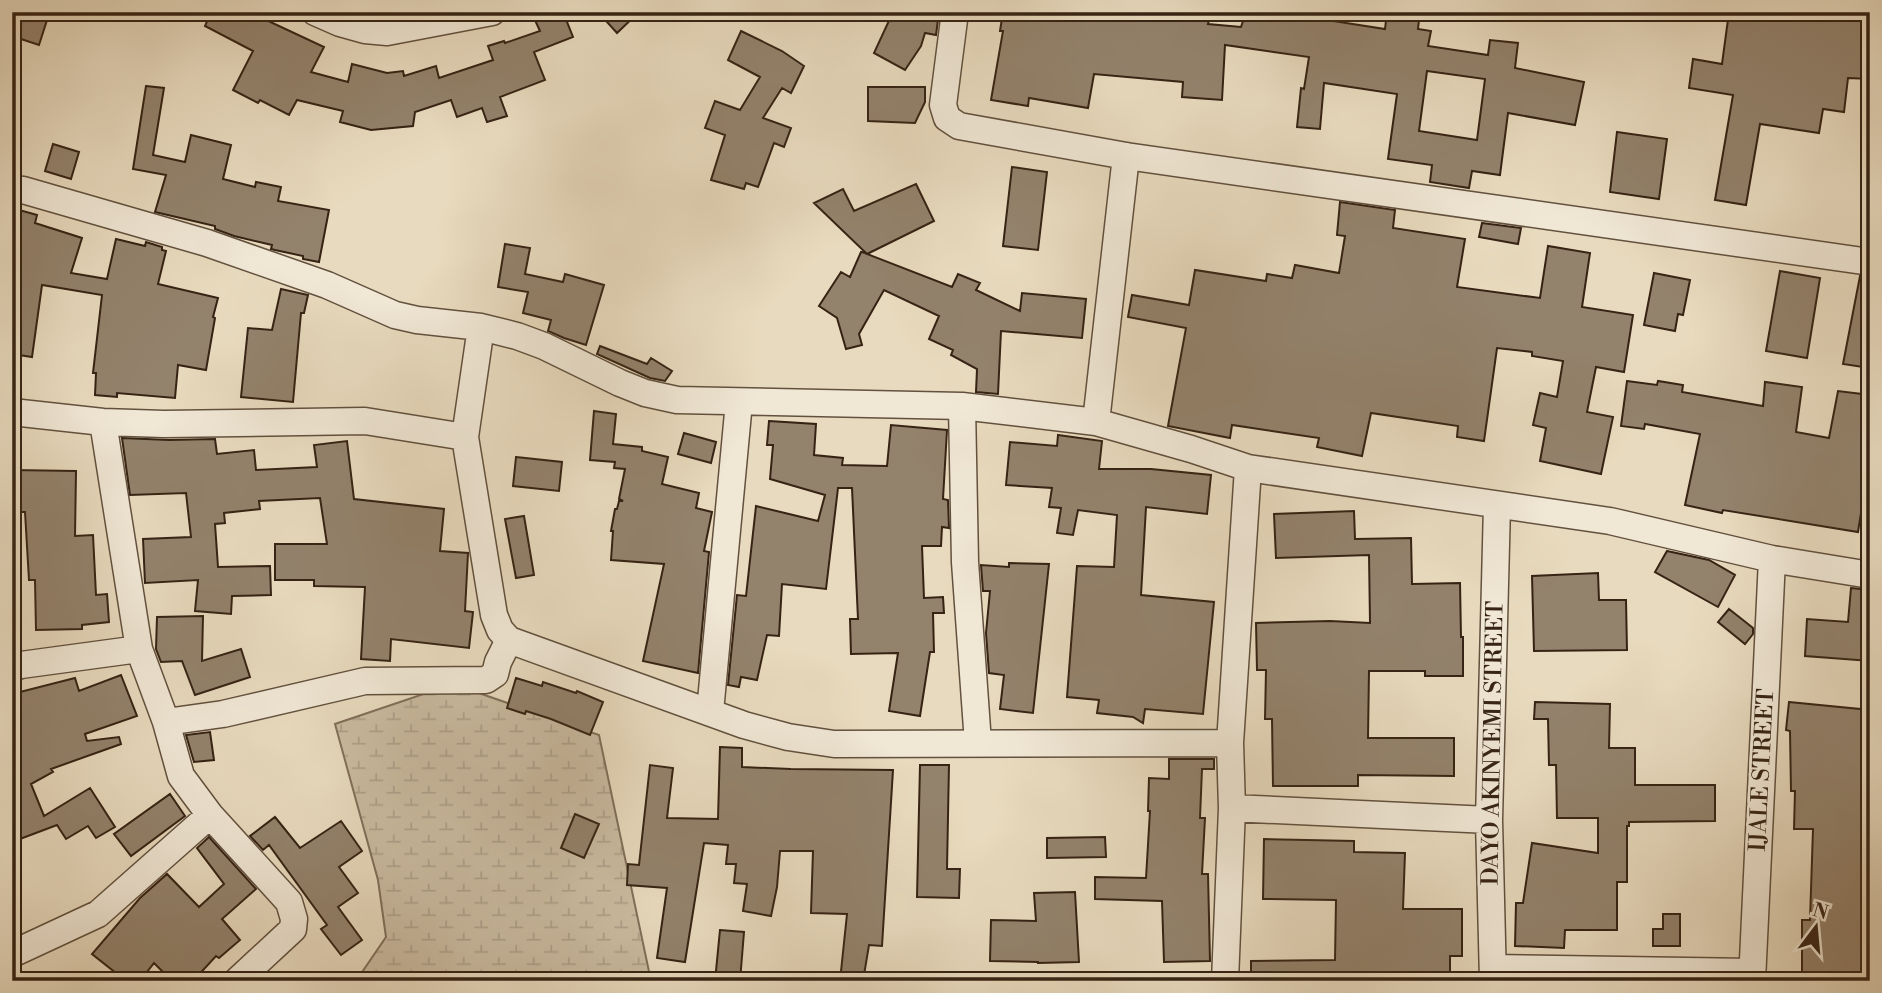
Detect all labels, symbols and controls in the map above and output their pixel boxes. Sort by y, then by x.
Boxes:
street label: DAYO AKINYEMI STREET [1477,601,1509,885]
street label: IJALE STREET [1744,688,1780,852]
north arrow [1780,892,1850,962]
text: N [1810,898,1831,925]

